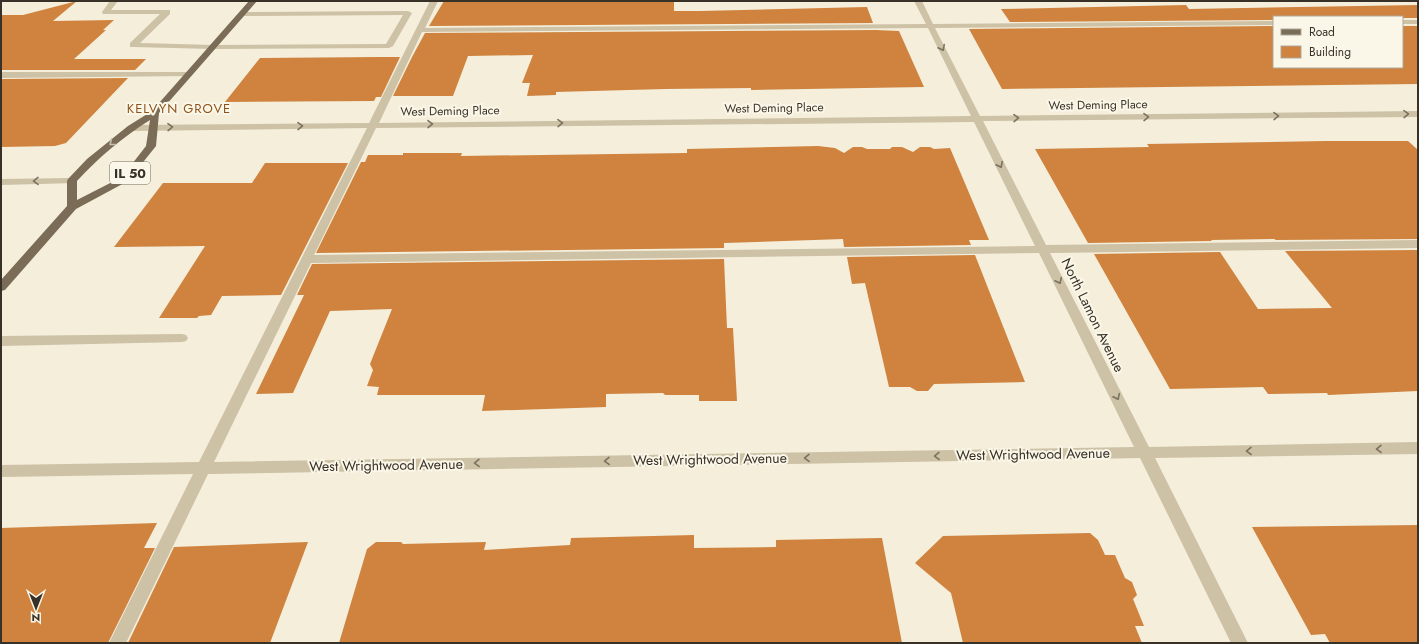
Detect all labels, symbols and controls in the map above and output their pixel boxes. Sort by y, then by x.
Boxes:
legend [1273,16,1403,68]
text: Road [1309,23,1335,41]
text: Building [1309,43,1351,61]
one-way arrow [937,44,945,52]
street label: West Deming Place [1048,95,1148,115]
street label: West Deming Place [724,98,824,118]
district label: KELVYN GROVE [127,99,231,118]
street label: West Deming Place [400,101,500,121]
one-way arrow [1403,110,1409,119]
one-way arrow [1273,112,1279,120]
one-way arrow [1143,113,1149,121]
one-way arrow [1013,114,1019,122]
one-way arrow [557,119,563,127]
one-way arrow [427,120,433,128]
one-way arrow [297,122,303,130]
one-way arrow [167,123,173,131]
one-way arrow [109,139,116,146]
one-way arrow [996,160,1003,168]
road number: IL 50 [110,162,150,184]
one-way arrow [33,177,39,185]
street label: North Lamon Avenue [1057,254,1129,376]
one-way arrow [1054,277,1061,284]
one-way arrow [1112,393,1119,401]
street label: West Wrightwood Avenue [956,443,1110,465]
one-way arrow [1376,445,1382,453]
one-way arrow [1246,447,1252,455]
street label: West Wrightwood Avenue [633,448,787,470]
one-way arrow [934,452,940,460]
street label: West Wrightwood Avenue [309,454,463,476]
one-way arrow [804,454,810,462]
one-way arrow [604,457,610,465]
one-way arrow [474,459,480,467]
north arrow [16,588,56,628]
text: N [32,610,40,626]

